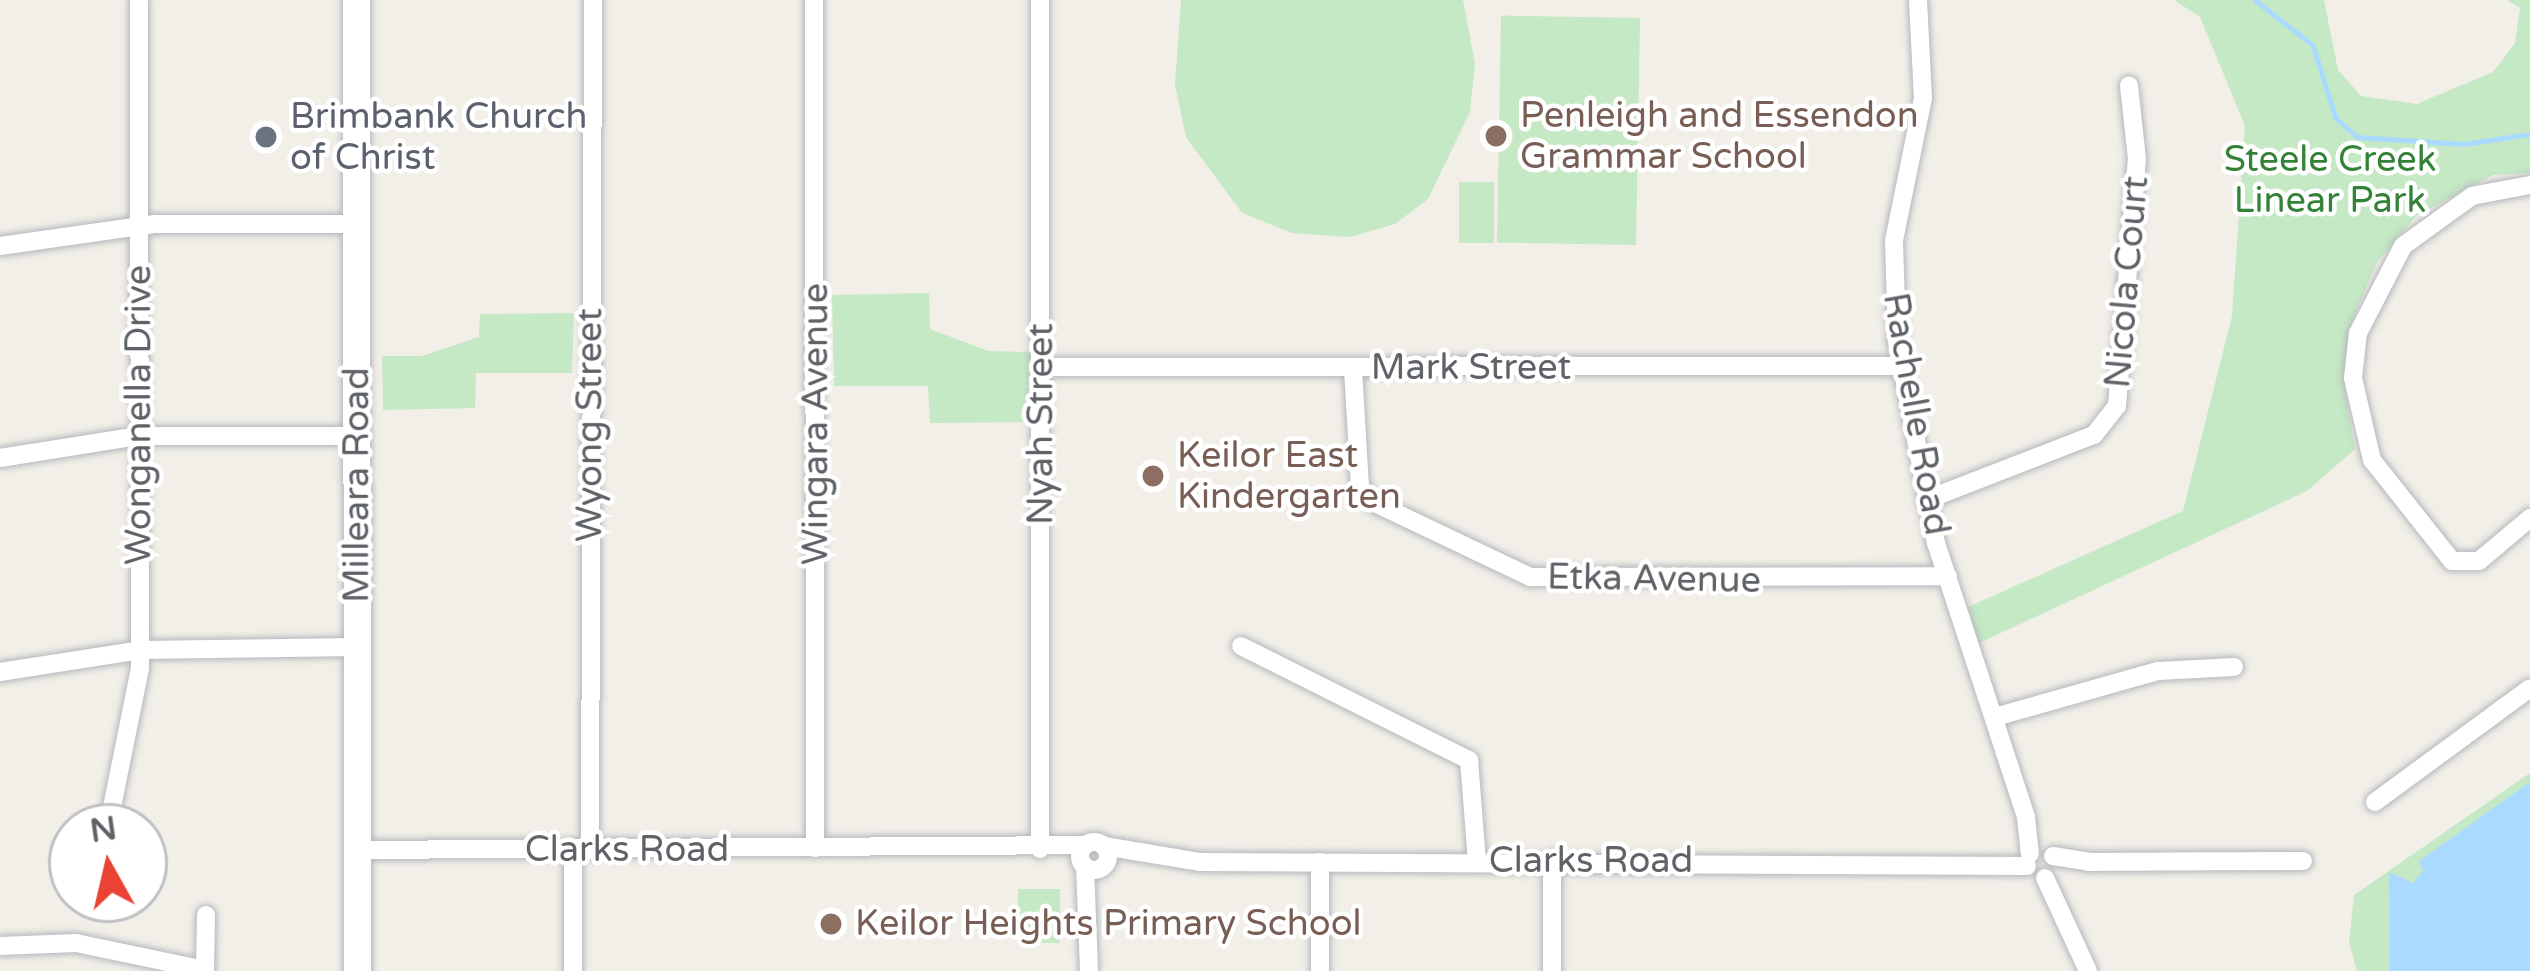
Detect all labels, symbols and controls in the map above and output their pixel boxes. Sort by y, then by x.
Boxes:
place label: Penleigh and Essendon Grammar School [1520,93,1919,178]
place label: Brimbank Church of Christ [290,94,587,179]
marker: Penleigh and Essendon Grammar School [1483,123,1509,149]
marker: Brimbank Church of Christ [253,124,279,150]
park label: Steele Creek Linear Park [2224,137,2436,222]
street label: Nicola Court [2096,174,2158,390]
street label: Wonganella Drive [117,265,161,565]
street label: Wingara Avenue [794,283,838,565]
street label: Rachelle Road [1873,289,1959,539]
street label: Wyong Street [568,308,612,542]
street label: Nyah Street [1019,323,1063,525]
street label: Mark Street [1371,346,1571,390]
street label: Milleara Road [335,367,379,603]
place label: Keilor East Kindergarten [1177,433,1401,518]
marker: Keilor East Kindergarten [1140,463,1166,489]
street label: Etka Avenue [1547,556,1761,602]
north arrow [48,803,168,923]
text: N [88,809,119,851]
street label: Clarks Road [525,828,729,872]
street label: Clarks Road [1489,839,1693,883]
place label: Keilor Heights Primary School [855,902,1362,946]
marker: Keilor Heights Primary School [818,911,844,937]

